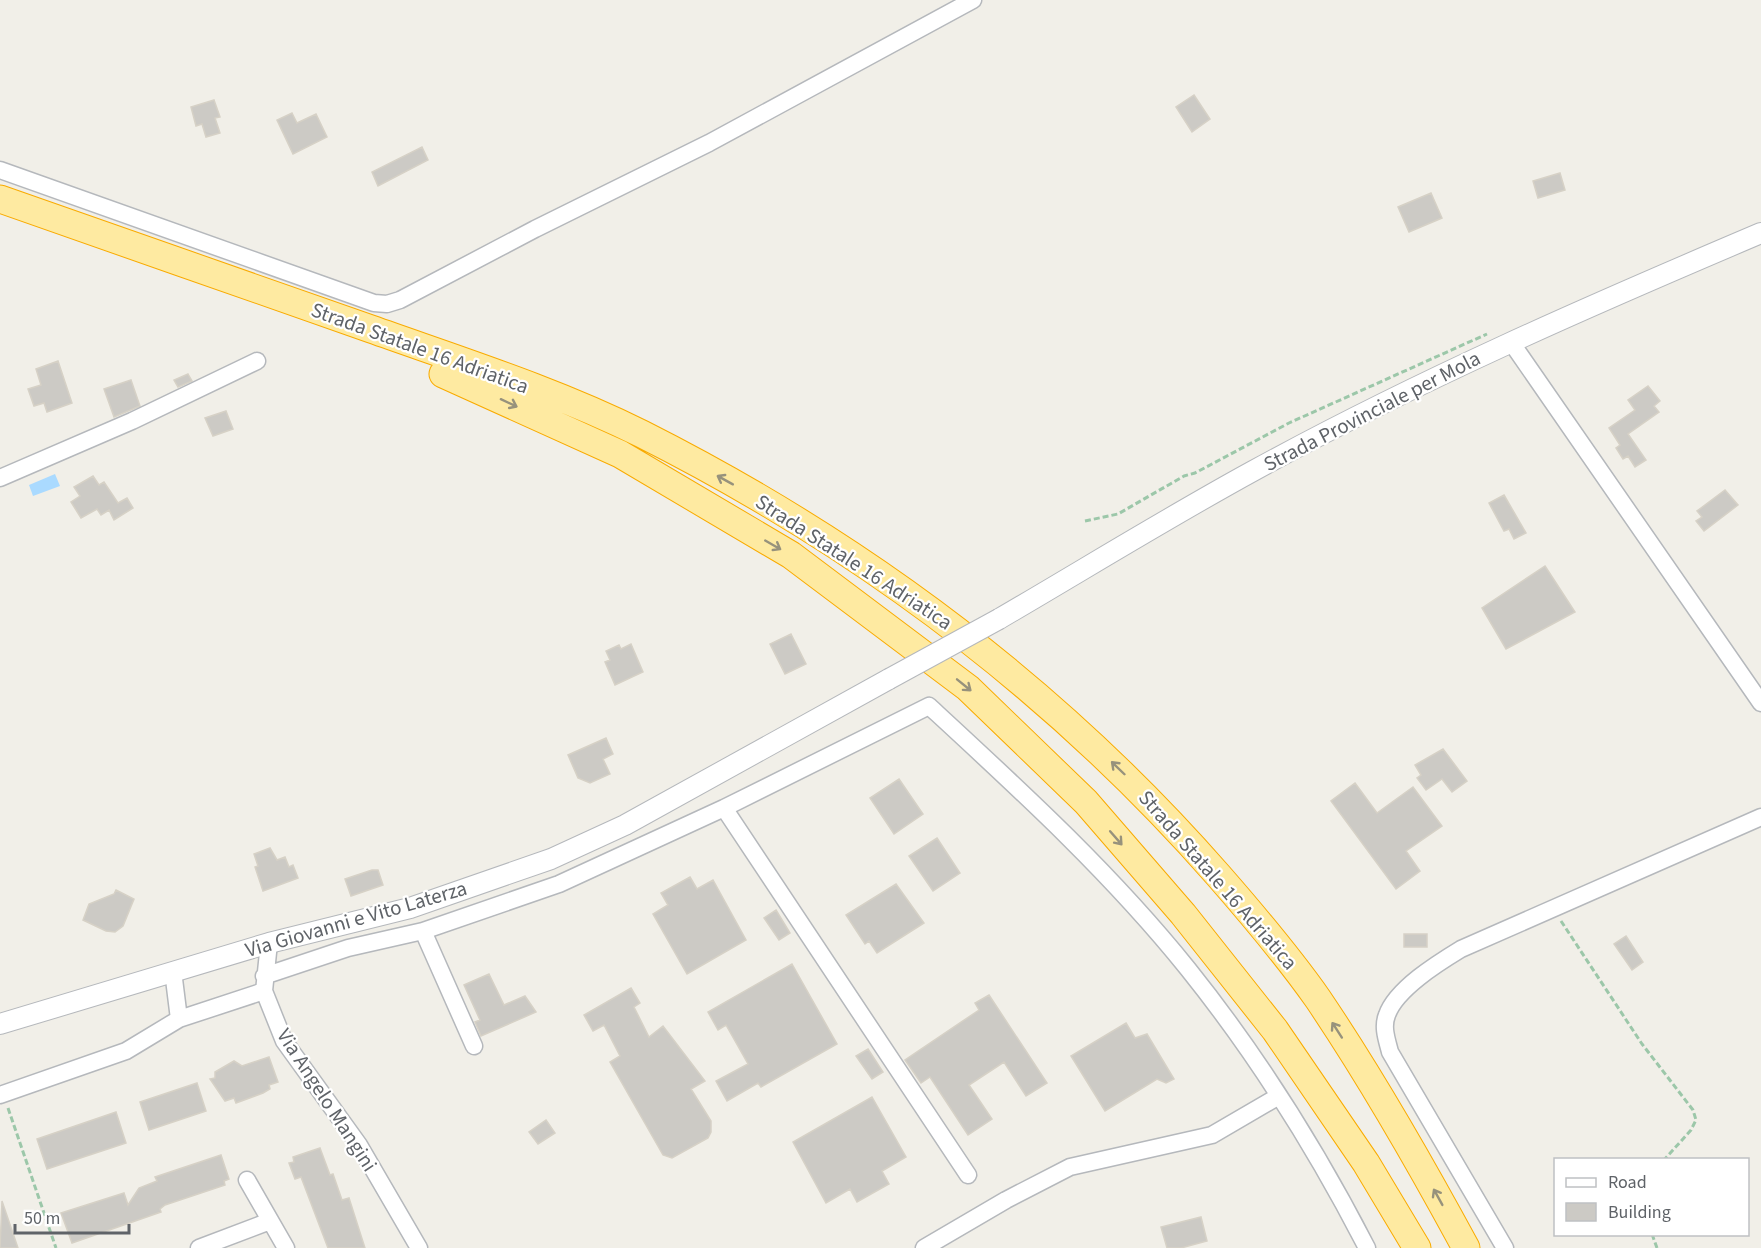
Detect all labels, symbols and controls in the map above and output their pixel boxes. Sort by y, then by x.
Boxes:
street label: Strada Statale 16 Adriatica [307,295,533,401]
street label: Strada Provinciale per Mola [1258,343,1486,479]
one-way arrow [499,397,517,409]
one-way arrow [717,474,734,486]
street label: Strada Statale 16 Adriatica [750,487,958,637]
one-way arrow [764,539,781,551]
one-way arrow [955,679,971,692]
one-way arrow [1111,761,1126,776]
street label: Strada Statale 16 Adriatica [1131,784,1305,976]
one-way arrow [1109,830,1123,845]
street label: Via Giovanni e Vito Laterza [242,873,470,965]
one-way arrow [1331,1022,1343,1039]
street label: Via Angelo Mangini [269,1023,385,1177]
legend [1554,1158,1749,1236]
text: Road [1608,1170,1647,1195]
one-way arrow [1432,1188,1443,1206]
scale bar [15,1197,129,1235]
text: Building [1608,1200,1671,1225]
text: 50 m [24,1206,60,1231]

